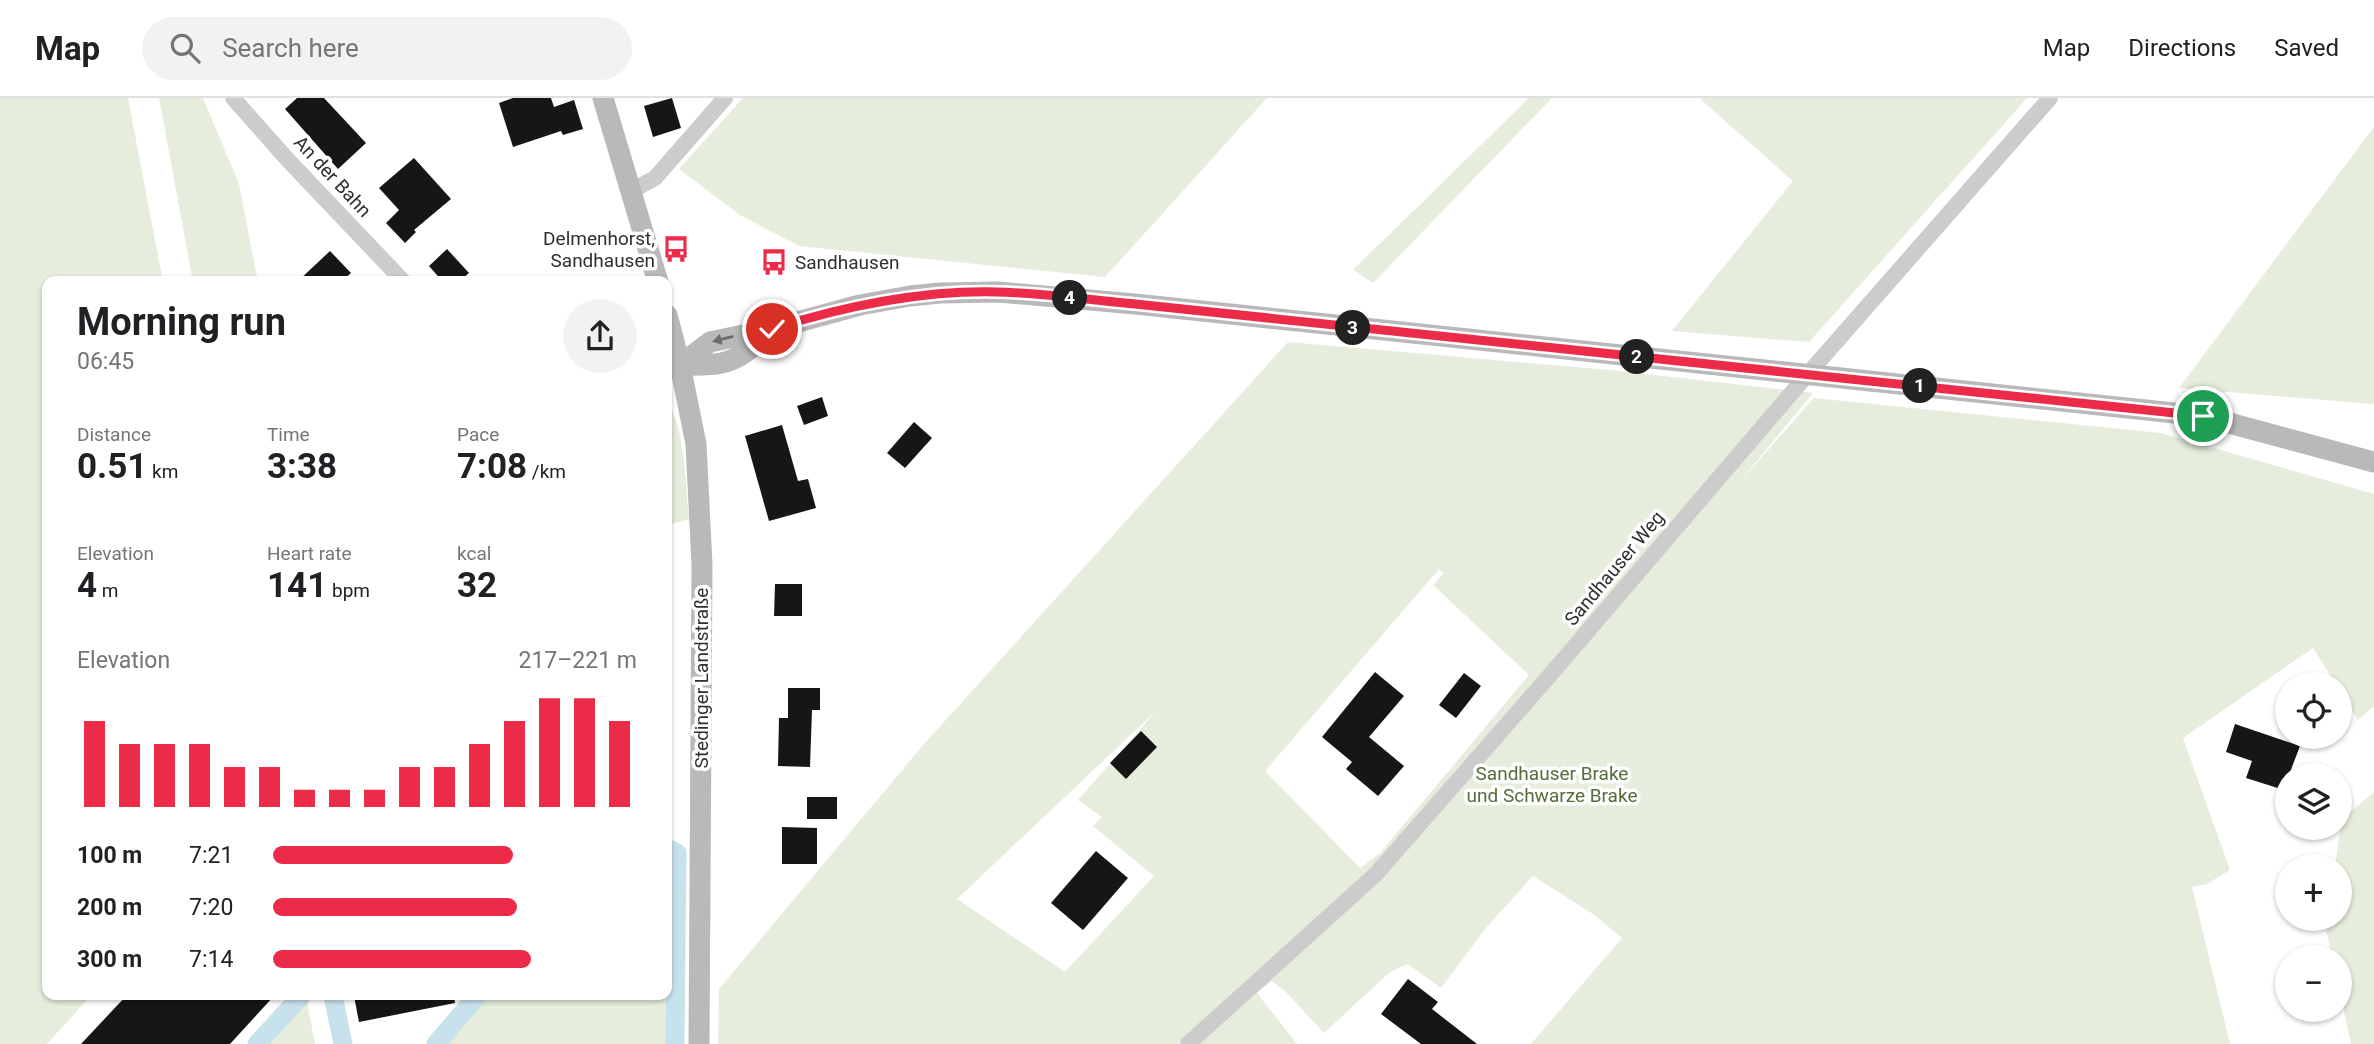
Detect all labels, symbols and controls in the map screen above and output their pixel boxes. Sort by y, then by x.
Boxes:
search box [142,17,632,80]
text: Map [35,29,100,68]
icon: search [166,29,204,67]
text: Search here [222,33,359,63]
text: Map [2043,34,2090,62]
text: Directions [2128,34,2236,62]
text: Saved [2274,34,2339,62]
street label: An der Bahn [289,131,376,222]
place label: Delmenhorst, Sandhausen [543,227,655,272]
bus stop icon: Delmenhorst, Sandhausen [661,234,691,264]
bus stop icon: Sandhausen [759,247,789,277]
place label: Sandhausen [795,251,899,274]
pin: 4 [1052,280,1088,316]
text: 4 [1064,286,1075,309]
button: share [563,299,637,373]
pin [742,299,802,359]
text: Morning run [77,300,286,344]
icon: check [753,310,791,348]
pin: 3 [1336,310,1370,345]
text: 3 [1347,316,1358,339]
one-way arrow [712,334,734,345]
pin: 2 [1620,340,1654,374]
text: 2 [1631,345,1642,368]
text: 06:45 [77,348,134,375]
pin: 1 [1902,368,1938,404]
text: 1 [1914,374,1925,397]
pin [2173,386,2233,446]
icon: arrive [2184,397,2222,435]
text: Distance [77,423,151,446]
text: Time [267,423,310,446]
text: Pace [457,423,499,446]
text: 0.51 [77,446,147,487]
text: 3:38 [267,446,337,487]
text: 7:08 [457,446,527,487]
text: km [147,460,178,483]
text: /km [527,460,566,483]
street label: Sandhauser Weg [1560,506,1669,630]
text: Elevation [77,542,154,565]
text: Heart rate [267,542,352,565]
text: kcal [457,542,491,565]
text: 4 [77,565,97,606]
text: 141 [267,565,327,606]
text: 32 [457,565,497,606]
text: m [97,579,118,602]
text: bpm [327,579,370,602]
street label: Stedinger Landstraße [690,588,713,768]
text: Elevation [77,647,170,674]
text: 217–221 m [518,647,637,674]
map controls [2275,672,2352,1022]
button: locate [2275,672,2352,749]
park label: Sandhauser Brake und Schwarze Brake [1467,762,1637,807]
button: layers [2275,763,2352,840]
text: 100 m [77,842,142,869]
text: 7:21 [189,842,233,869]
button: + [2275,854,2352,931]
text: 200 m [77,894,142,921]
text: 7:20 [189,894,233,921]
button: − [2275,945,2352,1022]
text: 300 m [77,946,142,973]
text: 7:14 [189,946,233,973]

